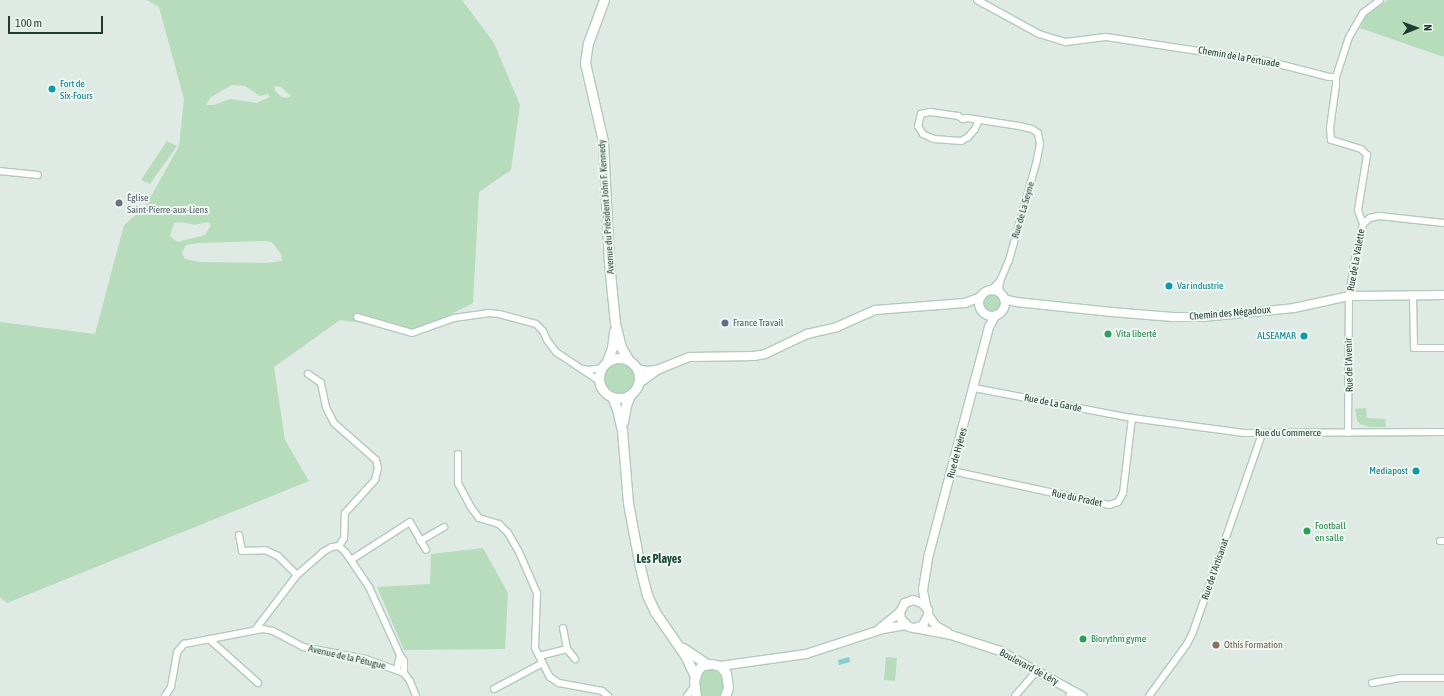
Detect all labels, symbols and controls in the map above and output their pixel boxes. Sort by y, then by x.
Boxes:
scale bar [10,8,105,34]
north arrow [1396,8,1436,48]
text: 100 m [15,16,42,30]
text: N [1422,24,1434,31]
street label: Chemin de la Pertuade [1197,44,1281,70]
place label: Fort de Six-Fours [60,77,93,100]
marker: Fort de Six-Fours [47,84,57,94]
street label: Avenue du Président John F. Kennedy [595,139,617,275]
street label: Rue de La Seyne [1009,180,1037,240]
place label: Église Saint-Pierre-aux-Liens [127,191,208,214]
marker: Église Saint-Pierre-aux-Liens [114,198,124,208]
street label: Rue de La Valette [1345,228,1367,292]
place label: Var industrie [1177,280,1223,292]
marker: Var industrie [1164,281,1174,291]
street label: Chemin des Négadoux [1189,303,1271,323]
place label: France Travail [733,317,783,329]
marker: France Travail [720,318,730,328]
place label: Vita liberté [1116,328,1156,340]
marker: Vita liberté [1103,329,1113,339]
place label: ALSEAMAR [1257,330,1296,342]
marker: ALSEAMAR [1299,331,1309,341]
street label: Rue de l'Avenir [1343,338,1355,392]
street label: Rue de La Garde [1023,392,1083,414]
street label: Rue de Hyères [945,426,969,480]
street label: Rue du Commerce [1255,427,1321,439]
place label: Mediapost [1369,465,1408,477]
marker: Mediapost [1411,466,1421,476]
street label: Rue du Pradet [1051,487,1103,509]
place label: Football en salle [1315,519,1346,542]
marker: Football en salle [1302,526,1312,536]
street label: Rue de l'Artisanat [1199,537,1231,601]
district label: Les Playes [636,553,682,567]
place label: Biorythm gyme [1091,633,1146,645]
marker: Biorythm gyme [1078,634,1088,644]
place label: Othis Formation [1224,639,1283,651]
marker: Othis Formation [1211,640,1221,650]
street label: Avenue de la Pétugue [307,642,387,672]
street label: Boulevard de Léry [997,646,1061,688]

